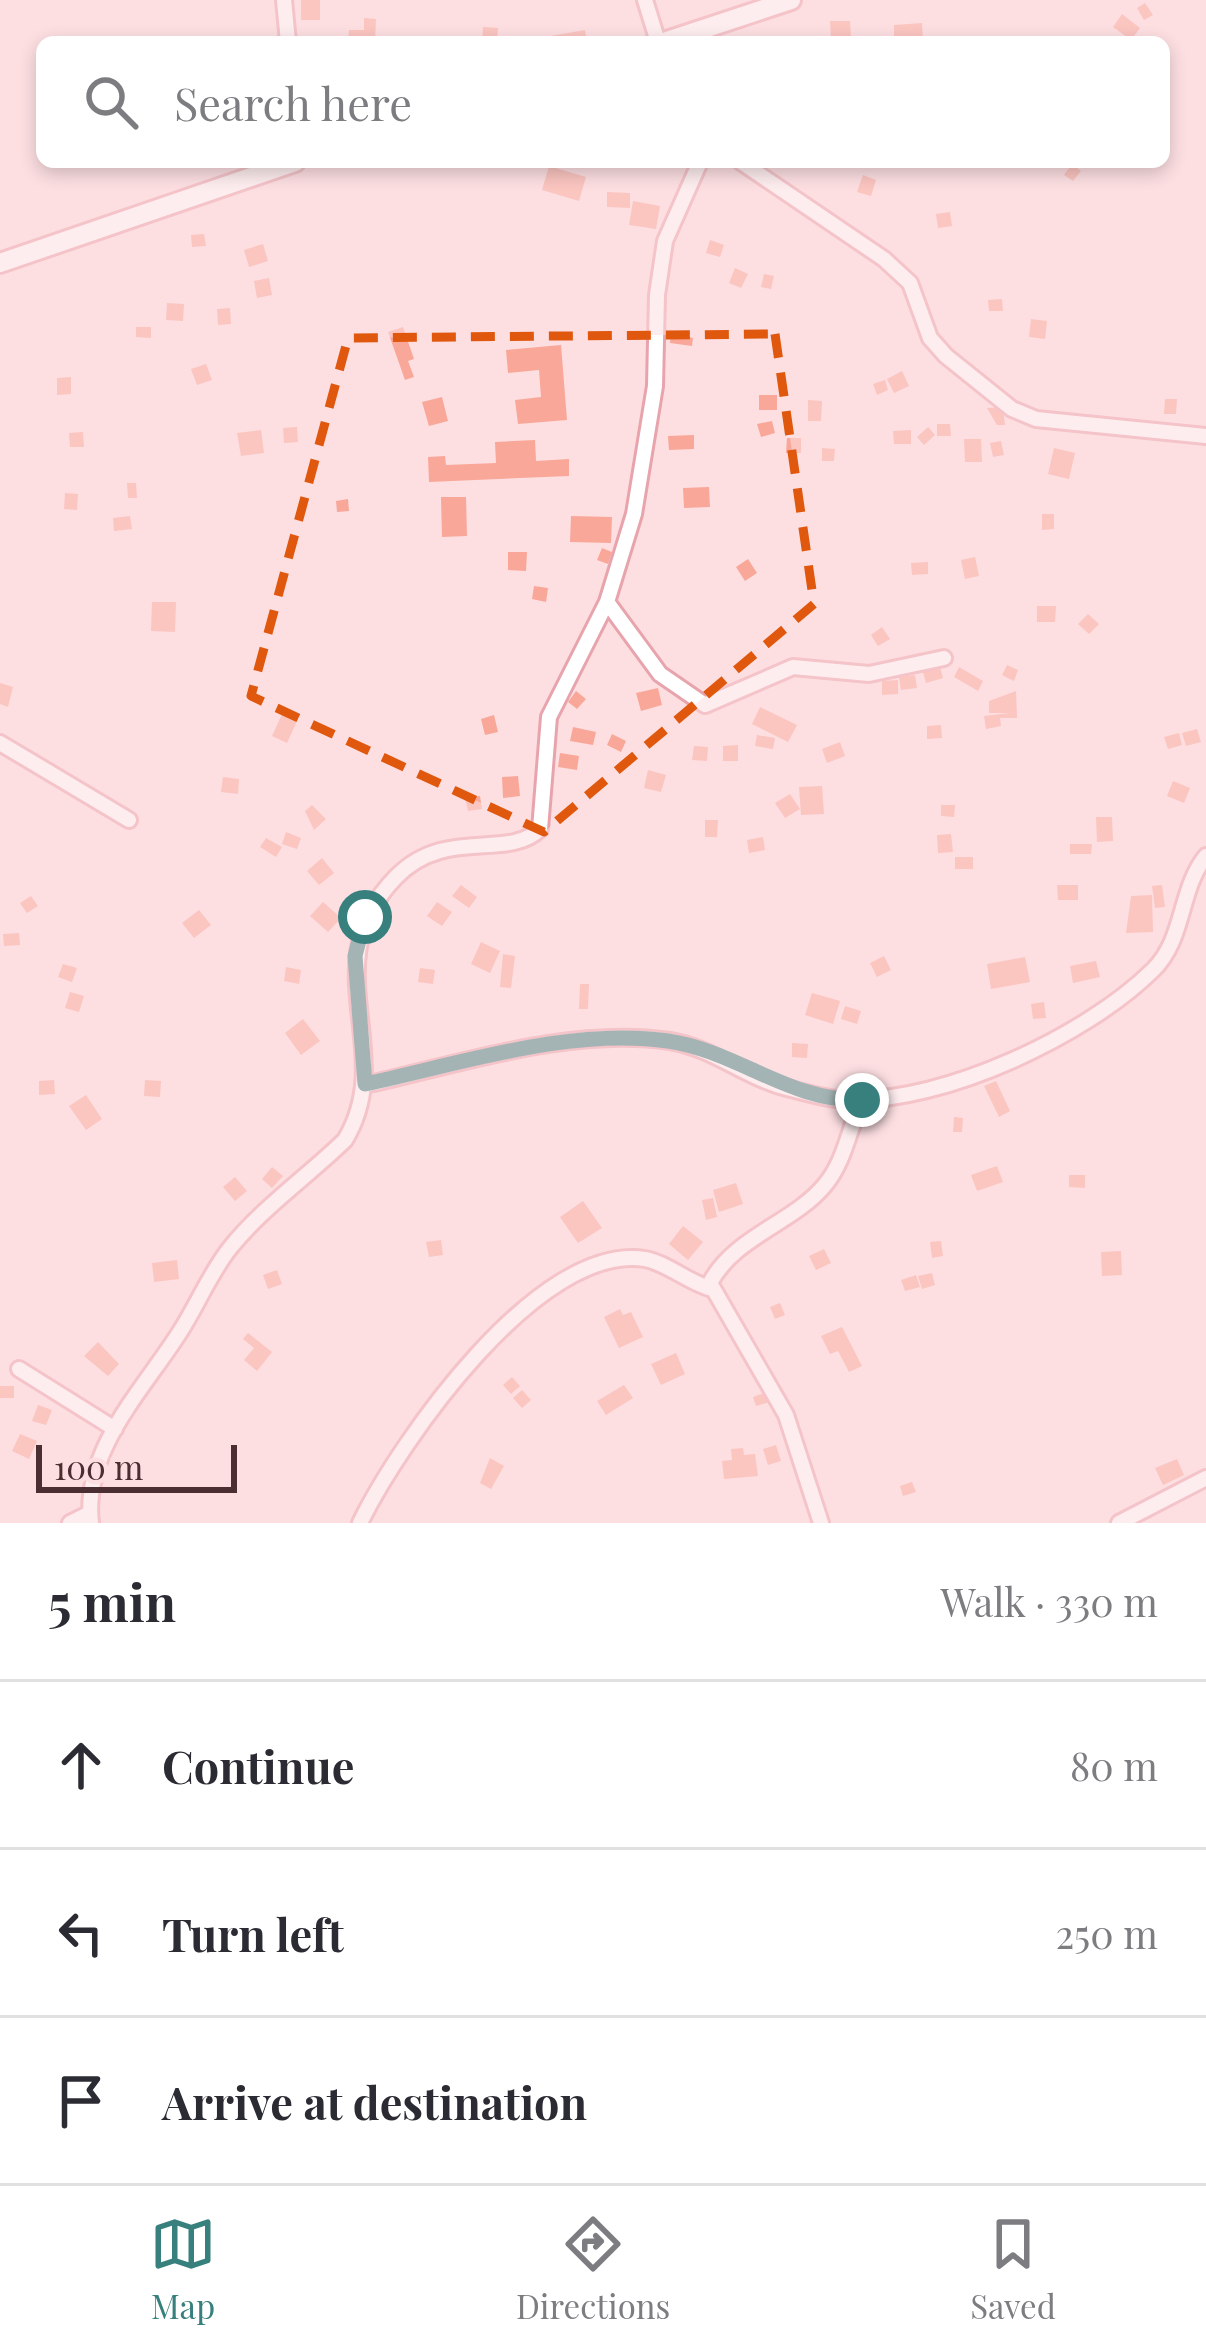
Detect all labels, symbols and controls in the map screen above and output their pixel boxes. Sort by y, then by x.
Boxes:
search box [36,36,1170,168]
icon: search [78,69,144,135]
text: Search here [174,72,412,132]
route start [338,890,392,944]
route end [835,1073,889,1127]
scale bar [36,1439,237,1492]
text: 100 m [54,1444,143,1488]
text: 5 min [48,1567,176,1635]
text: Walk · 330 m [940,1575,1158,1627]
icon: ahead [48,1732,114,1798]
text: Continue [162,1735,354,1795]
text: 80 m [1070,1739,1158,1791]
icon: left [48,1900,114,1966]
text: Turn left [162,1903,344,1963]
text: 250 m [1055,1907,1158,1959]
icon: arrive [48,2068,114,2134]
text: Arrive at destination [162,2071,587,2131]
tab: Map [150,2211,216,2327]
tab: Directions [516,2211,670,2327]
tab: Saved [970,2211,1056,2327]

